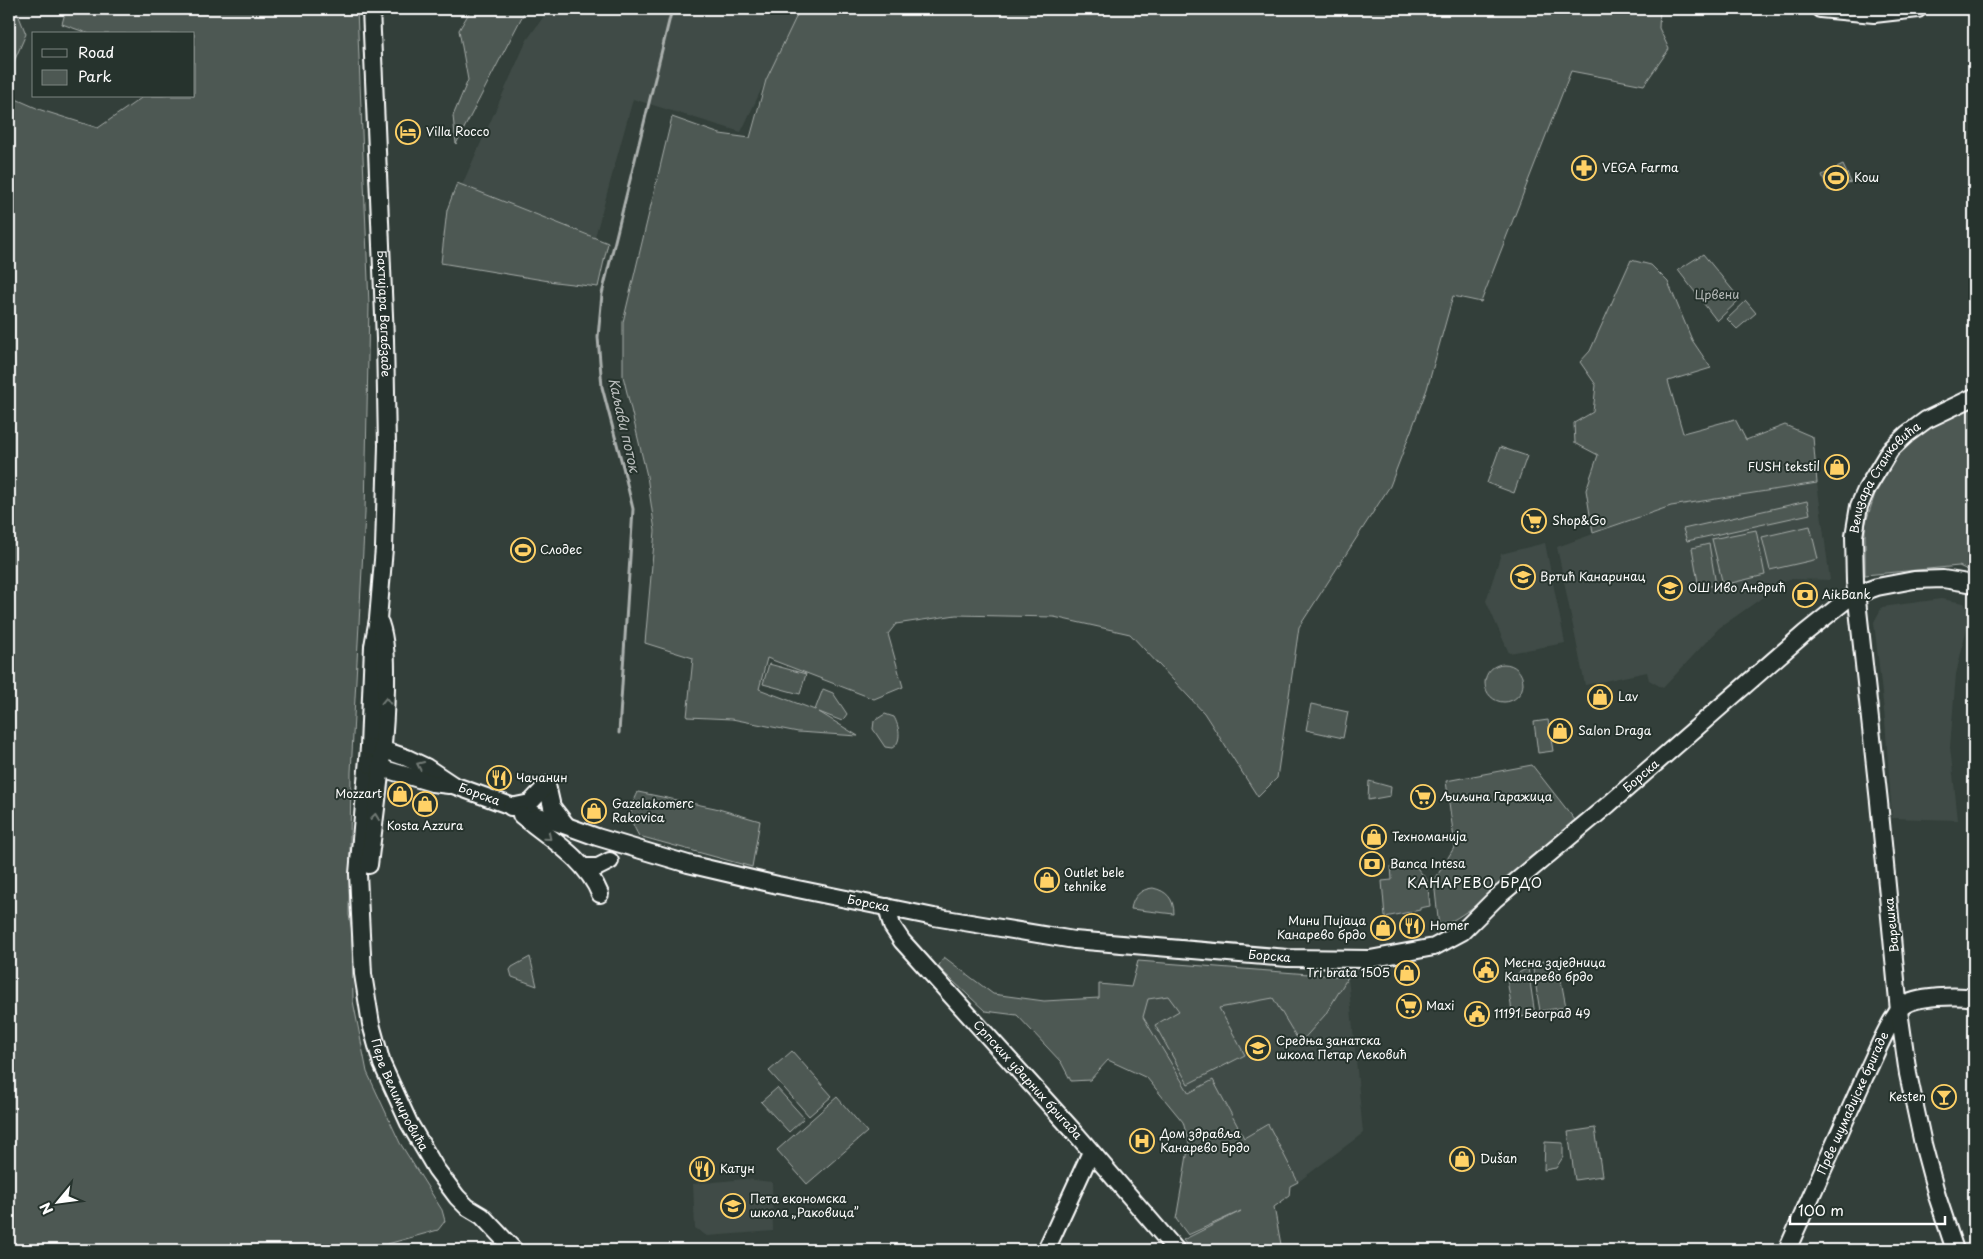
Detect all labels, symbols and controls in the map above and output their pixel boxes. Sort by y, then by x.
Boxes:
legend [32,32,195,98]
text: Road [78,40,114,63]
text: Park [78,64,112,87]
hotel icon: Villa Rocco [395,119,421,145]
place label: Villa Rocco [426,122,490,140]
pharmacy icon: VEGA Farma [1571,155,1597,181]
place label: VEGA Farma [1602,158,1679,176]
sports icon: Кош [1823,165,1849,191]
place label: Кош [1854,168,1879,186]
street label: Бахтијара Вагабзаде [373,250,396,378]
park label: Црвени [1695,285,1739,303]
water label: Каљави поток [603,376,646,476]
street label: Велизара Станковића [1845,417,1924,535]
shop icon: FUSH tekstil [1824,454,1850,480]
place label: FUSH tekstil [1748,457,1820,475]
supermarket icon: Shop&Go [1521,508,1547,534]
place label: Shop&Go [1552,511,1607,529]
sports icon: Слодес [510,537,536,563]
place label: Слодес [540,540,582,558]
school or university icon: Вртић Канаринац [1510,564,1536,590]
place label: Вртић Канаринац [1540,567,1645,585]
school or university icon: ОШ Иво Андрић [1657,575,1683,601]
place label: ОШ Иво Андрић [1688,578,1786,596]
bank icon: AikBank [1792,582,1818,608]
place label: AikBank [1822,585,1871,603]
shop icon: Lav [1587,684,1613,710]
place label: Lav [1618,687,1638,705]
one-way arrow [380,697,391,705]
shop icon: Salon Draga [1547,718,1573,744]
place label: Salon Draga [1578,721,1652,739]
street label: Борска [1618,754,1663,796]
one-way arrow [416,760,425,771]
restaurant icon: Чачанин [486,765,512,791]
place label: Чачанин [516,768,567,786]
street label: Борска [456,778,503,809]
shop icon: Mozzart [387,781,413,807]
place label: Mozzart [335,784,382,802]
supermarket icon: Љиљина Гаражица [1410,784,1436,810]
place label: Љиљина Гаражица [1440,787,1553,805]
shop icon: Kosta Azzura [412,791,438,817]
place label: Gazelakomerc Rakovica [612,794,694,826]
shop icon: Gazelakomerc Rakovica [581,798,607,824]
one-way arrow [369,813,380,821]
place label: Kosta Azzura [387,816,464,834]
shop icon: Техноманија [1361,824,1387,850]
place label: Техноманија [1392,827,1467,845]
one-way arrow [542,831,551,839]
bank icon: Banca Intesa [1359,851,1385,877]
place label: Banca Intesa [1390,854,1466,872]
place label: Outlet bele tehnike [1064,863,1125,895]
shop icon: Outlet bele tehnike [1034,867,1060,893]
district label: КАНАРЕВО БРДО [1407,872,1543,893]
street label: Борска [846,889,892,916]
street label: Варешка [1879,896,1903,954]
place label: Мини Пијаца Канарево брдо [1277,911,1366,943]
restaurant icon: Homer [1399,913,1425,939]
shop icon: Мини Пијаца Канарево брдо [1370,915,1396,941]
place label: Homer [1430,916,1469,934]
street label: Борска [1248,945,1292,966]
place label: Месна заједница Канарево брдо [1504,953,1606,985]
public building icon: Месна заједница Канарево брдо [1473,957,1499,983]
shop icon: Tri brata 1505 [1394,960,1420,986]
place label: Tri brata 1505 [1306,963,1390,981]
supermarket icon: Maxi [1396,993,1422,1019]
place label: Maxi [1426,996,1454,1014]
public building icon: 11191 Београд 49 [1464,1001,1490,1027]
place label: 11191 Београд 49 [1494,1004,1591,1022]
street label: Српских ударних бригада [969,1016,1087,1143]
street label: Прве шумадијске бригаде [1812,1028,1893,1177]
place label: Средња занатска школа Петар Лековић [1276,1031,1407,1063]
school or university icon: Средња занатска школа Петар Лековић [1245,1035,1271,1061]
street label: Пере Велимировића [367,1036,434,1154]
bar icon: Kesten [1931,1084,1957,1110]
place label: Kesten [1889,1087,1926,1105]
place label: Дом здравља Канарево Брдо [1159,1124,1250,1156]
hospital icon: Дом здравља Канарево Брдо [1129,1128,1155,1154]
shop icon: Dušan [1449,1146,1475,1172]
place label: Dušan [1480,1149,1517,1167]
restaurant icon: Катун [689,1156,715,1182]
place label: Катун [720,1159,755,1177]
north arrow [32,1176,82,1226]
place label: Пета економска школа „Раковица” [750,1189,859,1221]
school or university icon: Пета економска школа „Раковица” [720,1193,746,1219]
scale bar [1790,1194,1946,1226]
text: 100 m [1798,1198,1844,1221]
text: N [34,1199,58,1218]

